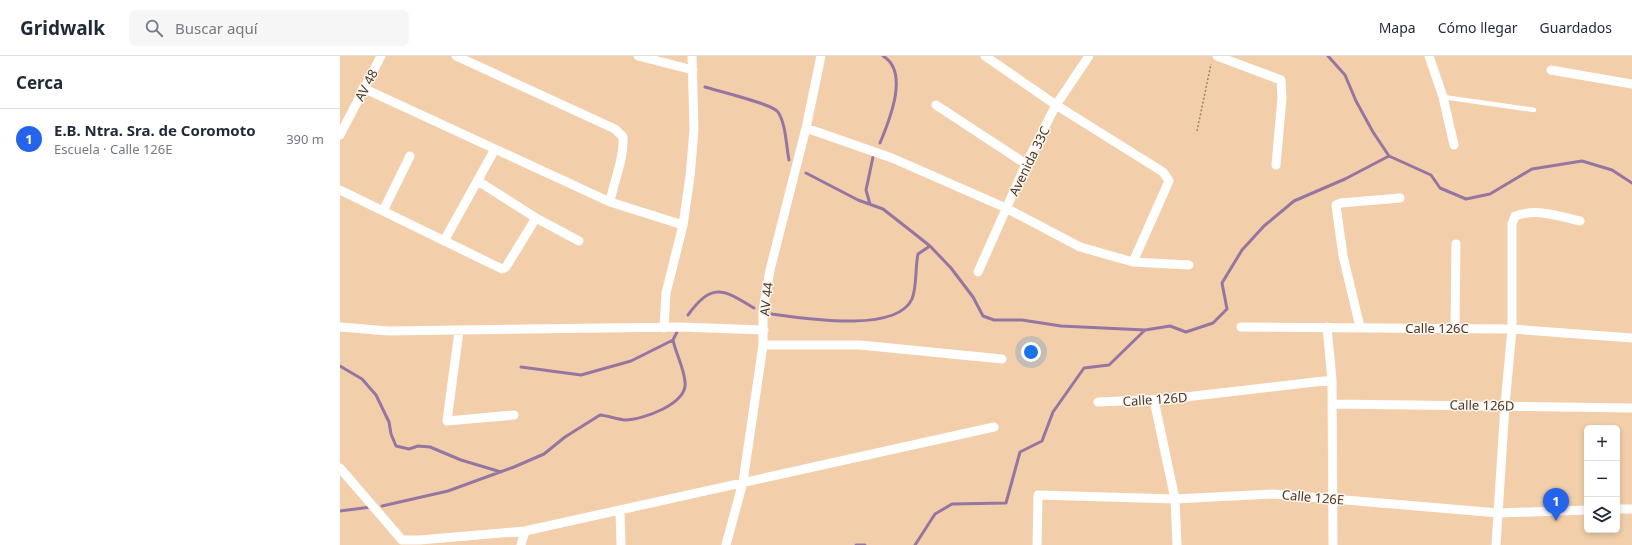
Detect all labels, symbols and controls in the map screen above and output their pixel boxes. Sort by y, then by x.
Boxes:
search box [129,10,409,46]
text: Gridwalk [20,15,105,41]
icon: search [143,17,165,39]
text: Buscar aquí [175,18,258,38]
text: Mapa [1379,18,1416,37]
text: Cómo llegar [1438,18,1518,37]
text: Guardados [1540,18,1612,37]
street label: AV 48 [350,66,382,104]
text: Cerca [16,71,63,94]
text: E.B. Ntra. Sra. de Coromoto [54,120,256,140]
street label: Avenida 33C [1004,123,1054,199]
text: 1 [25,130,33,148]
text: 390 m [286,130,324,148]
text: Escuela · Calle 126E [54,140,172,158]
street label: AV 44 [755,281,777,317]
street label: Calle 126C [1405,319,1469,337]
your location [1021,342,1041,362]
street label: Calle 126D [1122,388,1188,410]
street label: Calle 126D [1449,395,1515,415]
map controls [1584,425,1620,533]
button: + [1584,425,1620,461]
button: − [1584,461,1620,497]
street label: Calle 126E [1281,485,1345,509]
pin: 1 [1543,488,1569,521]
button: layers [1584,497,1620,533]

